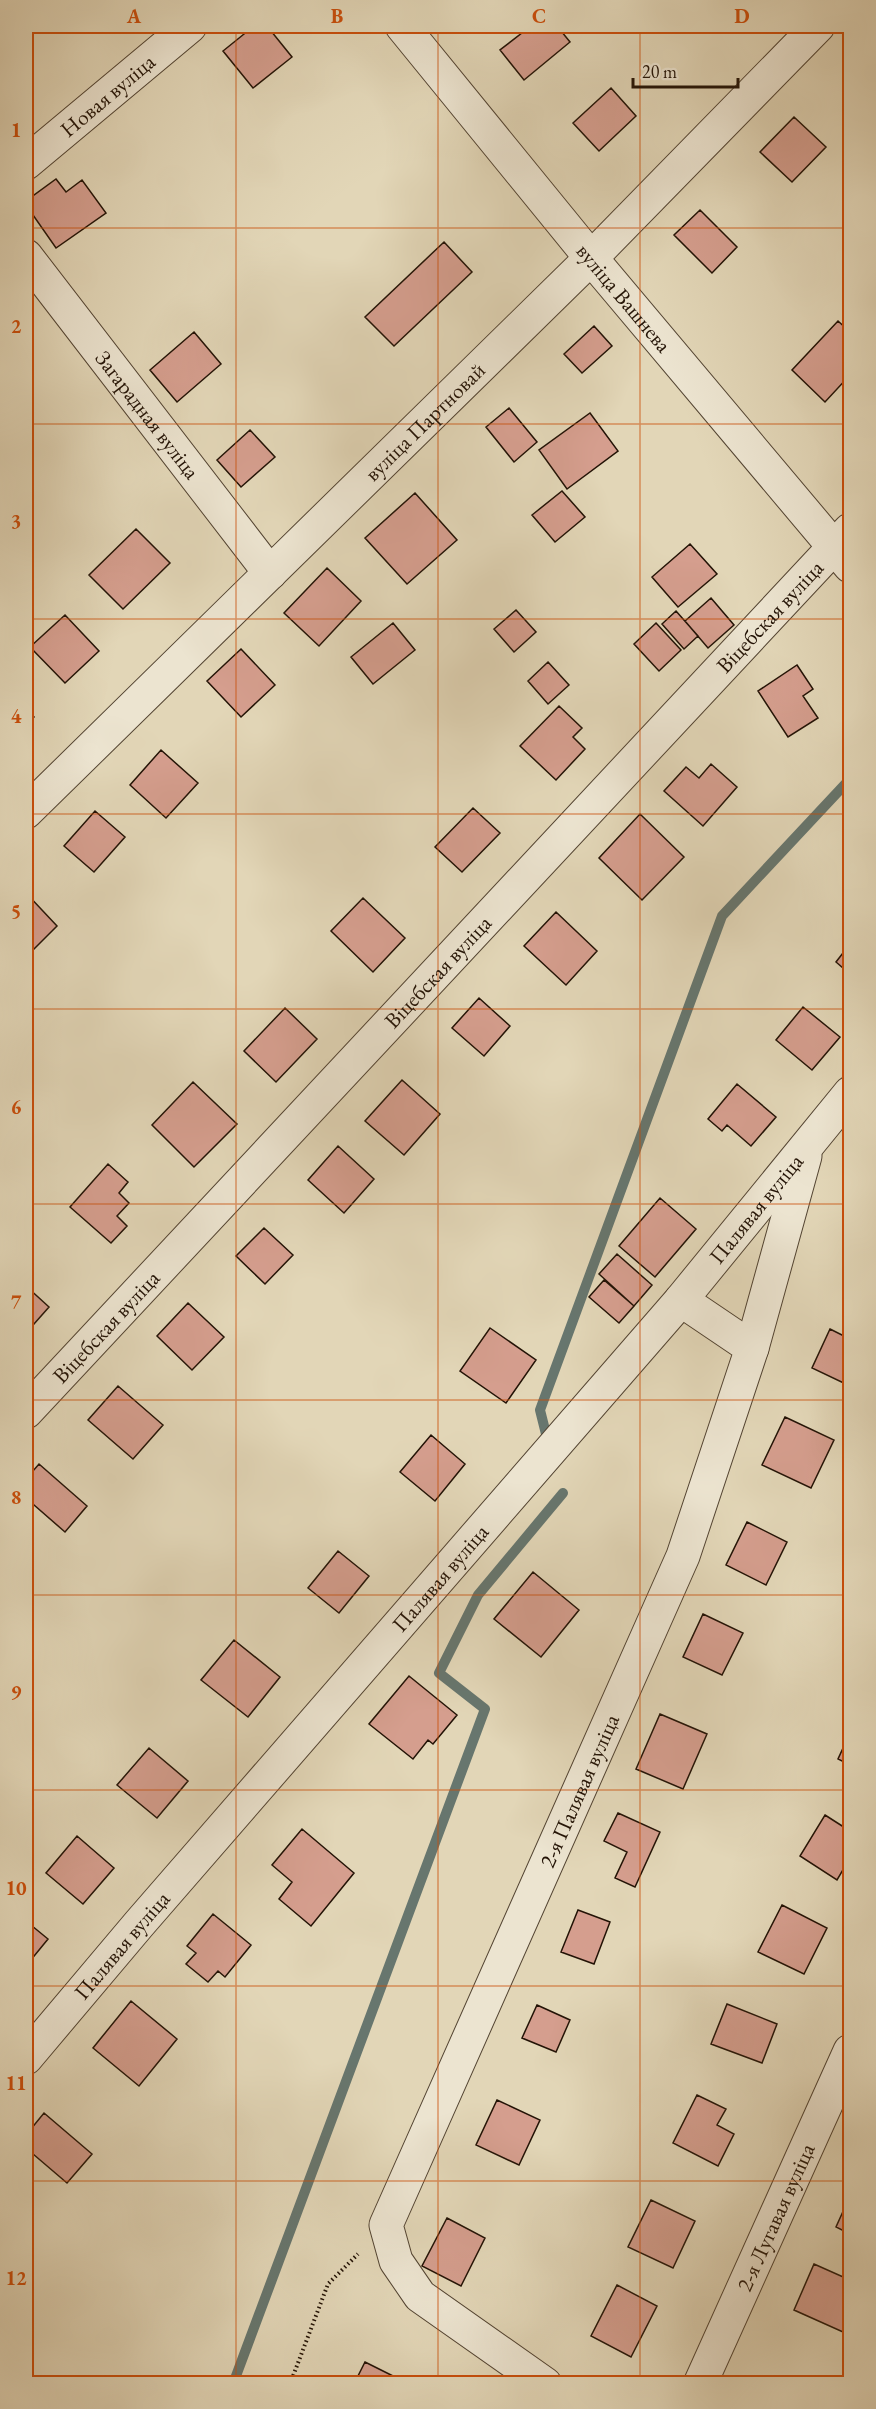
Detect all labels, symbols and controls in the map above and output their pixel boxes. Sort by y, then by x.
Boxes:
text: A [126,3,142,29]
text: B [331,3,343,29]
text: C [532,3,546,29]
text: D [734,3,750,29]
street label: Новая вуліца [54,47,161,143]
scale bar [633,51,738,89]
text: 20 m [642,60,677,83]
text: 1 [11,117,21,143]
street label: вуліца Вашнева [570,237,679,358]
text: 2 [11,313,22,339]
street label: Загарадная вуліца [89,344,207,485]
street label: вуліца Партновай [358,355,491,487]
text: 3 [11,508,21,534]
street label: Віцебская вуліца [709,553,830,679]
text: 4 [11,703,22,729]
text: 5 [11,898,21,924]
street label: Віцебская вуліца [378,908,498,1034]
text: 6 [11,1094,22,1120]
street label: Палявая вуліца [702,1147,809,1270]
street label: Віцебская вуліца [46,1264,166,1389]
text: 7 [11,1289,22,1315]
text: 8 [11,1484,21,1510]
street label: Палявая вуліца [385,1517,495,1638]
text: 9 [11,1679,22,1705]
street label: 2-я Палявая вуліца [532,1709,626,1872]
text: 10 [5,1875,27,1901]
street label: Палявая вуліца [67,1884,176,2005]
text: 11 [5,2070,27,2096]
street label: 2-я Лугавая вуліца [729,2138,821,2296]
text: 12 [5,2265,27,2291]

